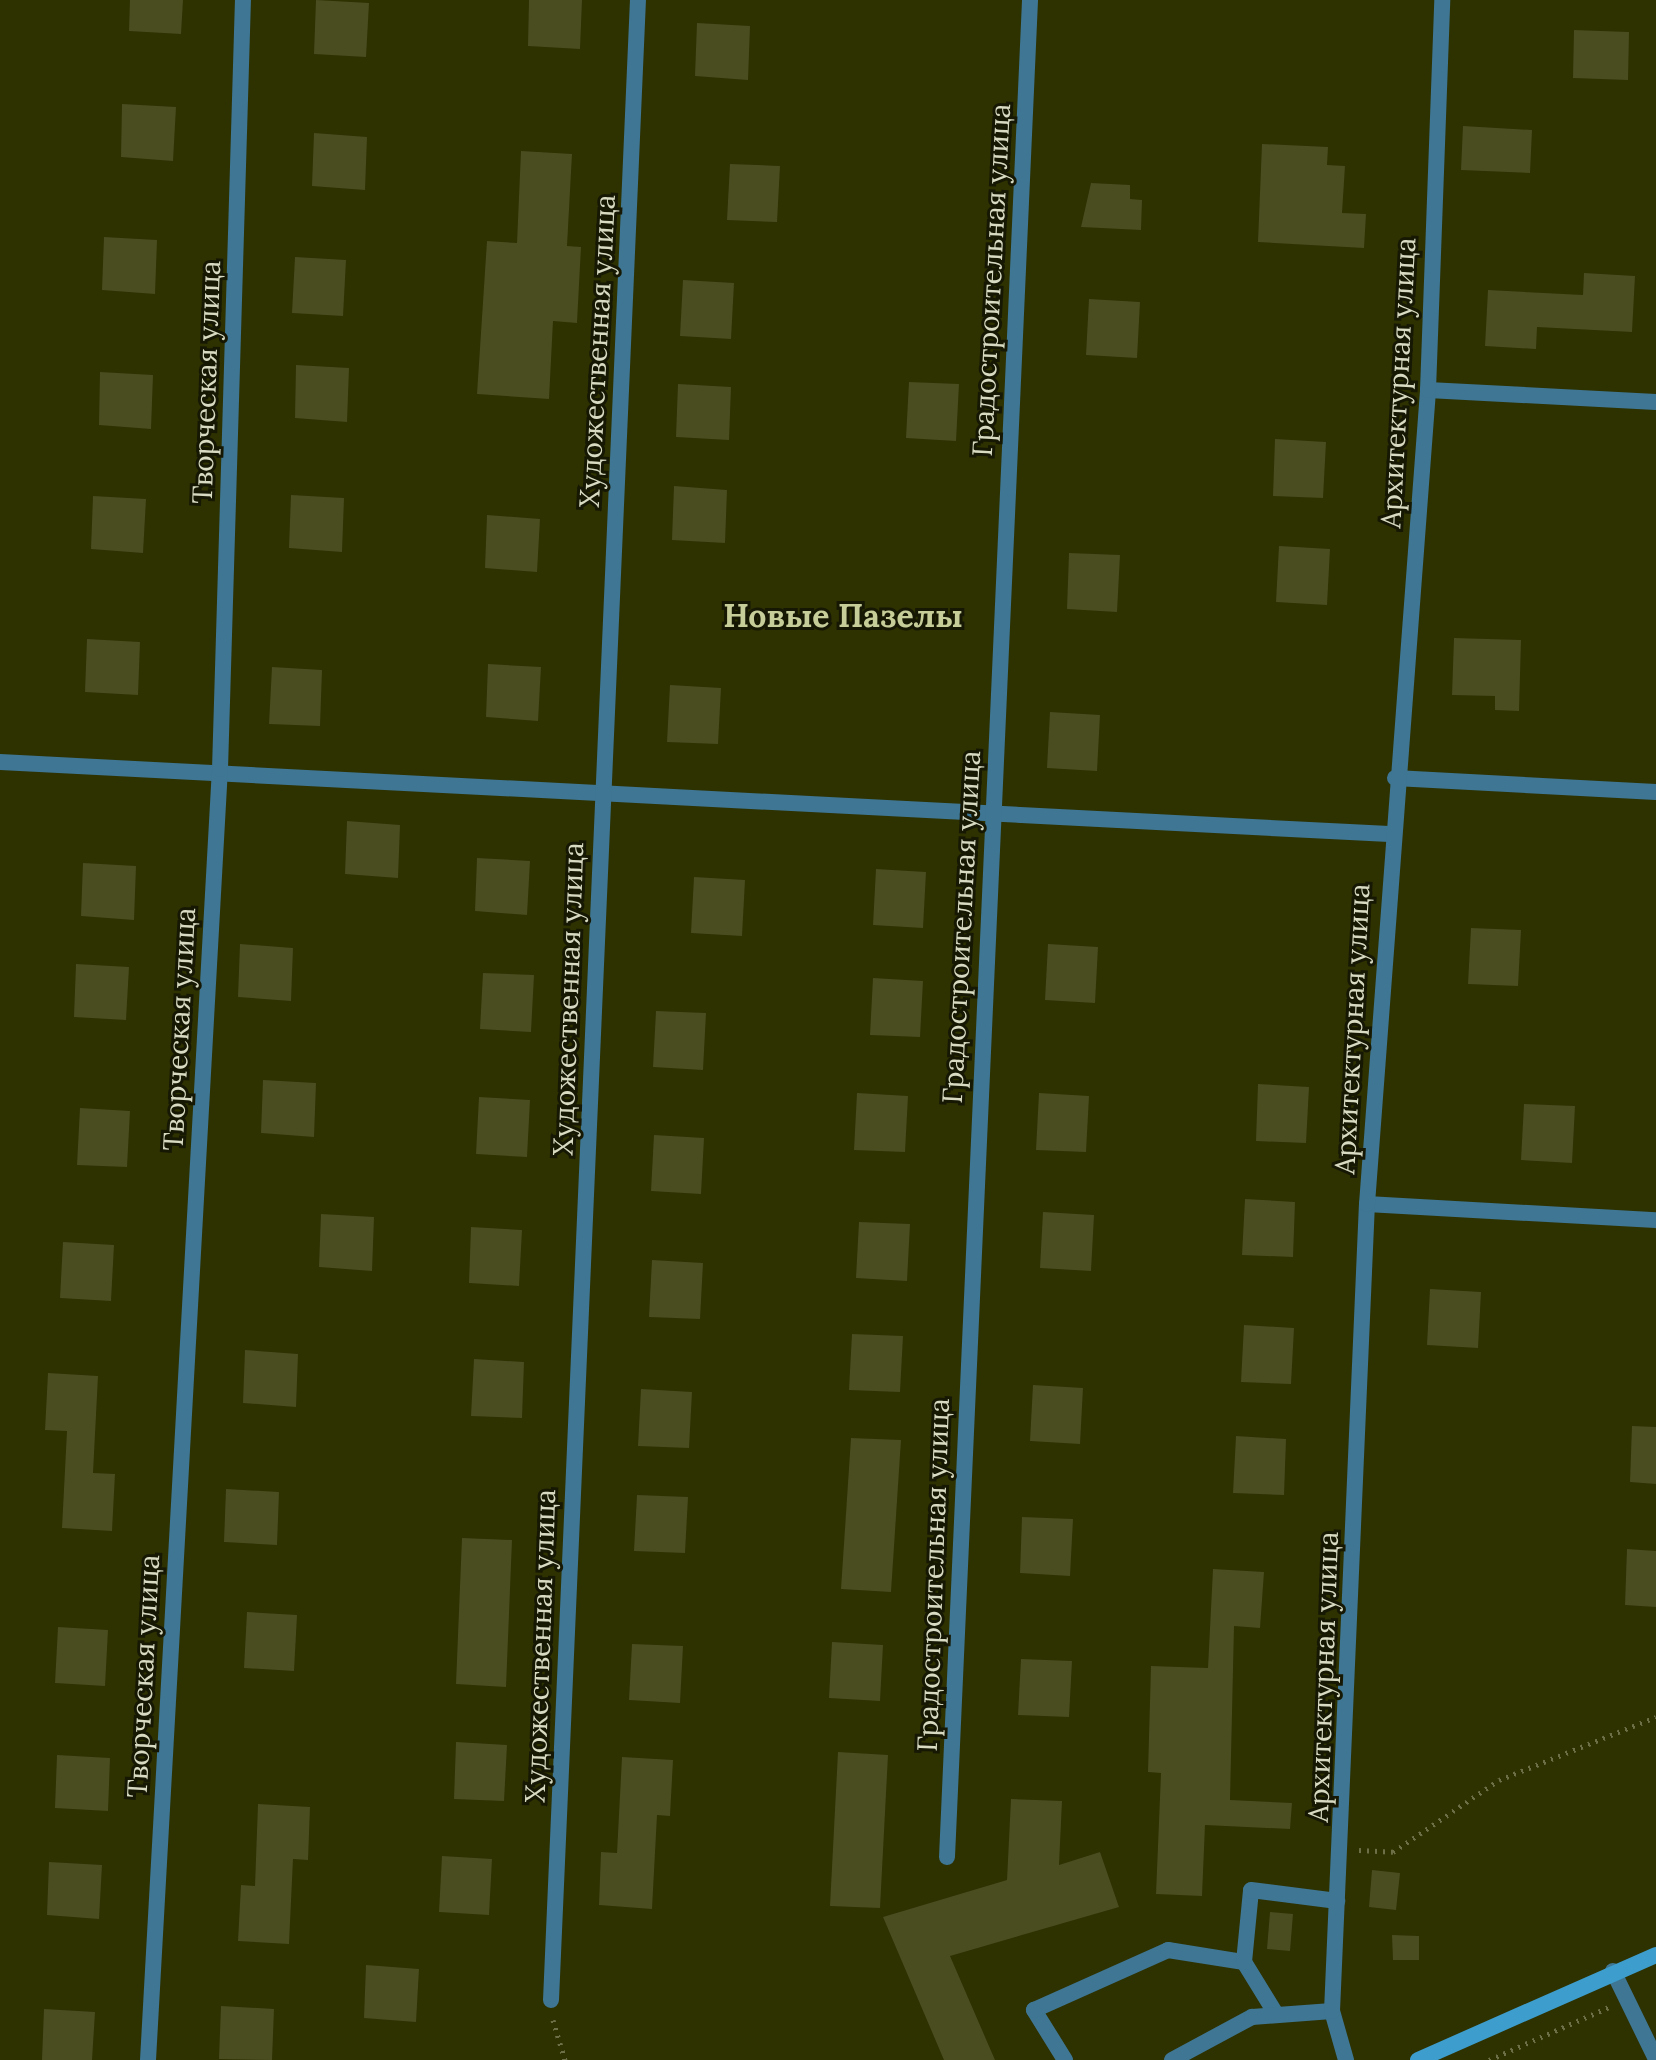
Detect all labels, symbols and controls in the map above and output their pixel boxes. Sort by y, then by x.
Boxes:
street label: Градостроительная улица [965,103,1017,457]
street label: Художественная улица [572,194,622,508]
street label: Архитектурная улица [1374,237,1422,529]
street label: Творческая улица [185,260,227,504]
district label: Новые Пазелы [723,597,963,635]
street label: Градостроительная улица [935,750,987,1104]
street label: Художественная улица [546,842,590,1156]
street label: Архитектурная улица [1328,883,1376,1175]
street label: Творческая улица [156,907,202,1151]
street label: Градостроительная улица [910,1398,956,1752]
street label: Художественная улица [518,1489,562,1803]
street label: Архитектурная улица [1301,1531,1345,1823]
street label: Творческая улица [120,1554,166,1798]

